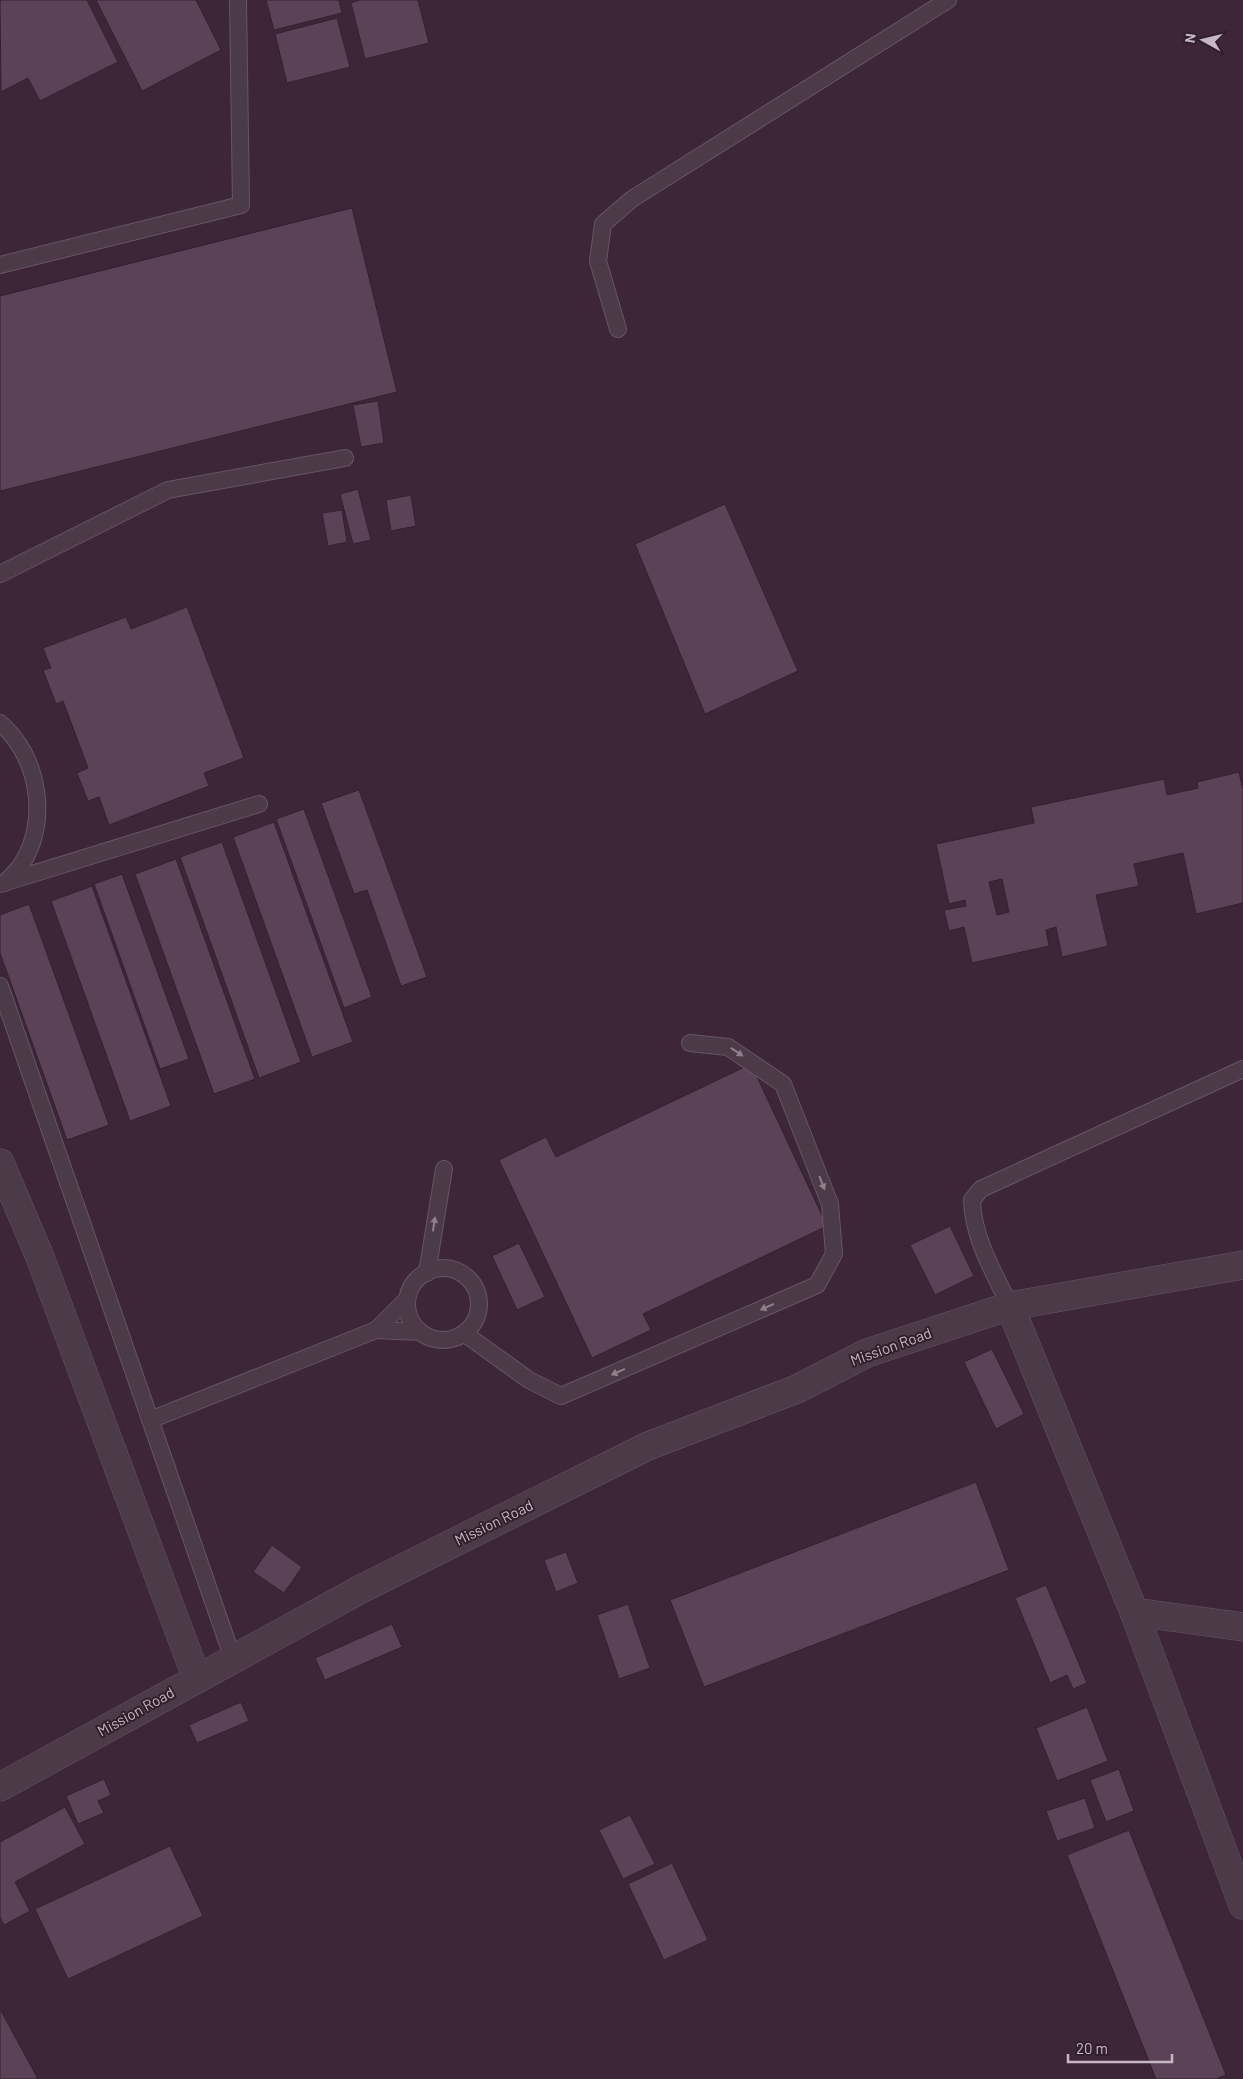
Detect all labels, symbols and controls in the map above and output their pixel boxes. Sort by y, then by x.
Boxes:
north arrow [1178,15,1228,65]
text: N [1181,32,1199,44]
one-way arrow [730,1048,743,1057]
one-way arrow [818,1176,826,1190]
one-way arrow [430,1216,438,1232]
one-way arrow [760,1303,774,1311]
street label: Mission Road [848,1323,934,1369]
one-way arrow [611,1368,625,1376]
street label: Mission Road [451,1495,536,1549]
street label: Mission Road [94,1683,177,1740]
scale bar [1068,2032,1172,2064]
text: 20 m [1076,2039,1108,2057]

